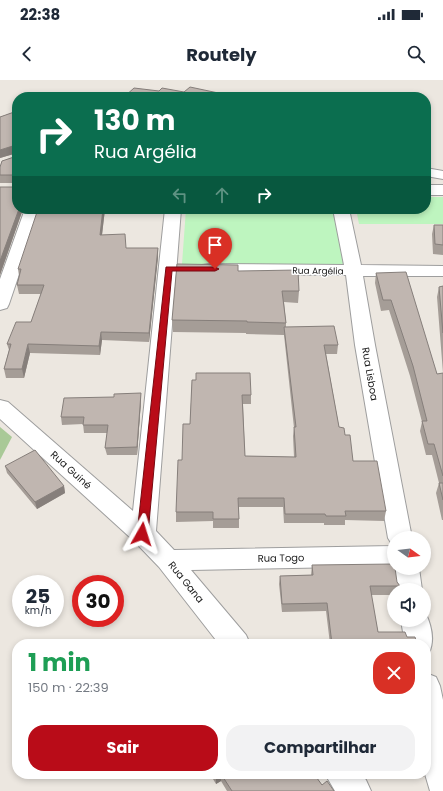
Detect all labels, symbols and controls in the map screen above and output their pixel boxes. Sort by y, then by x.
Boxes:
text: 22:38 [20,4,60,25]
text: Routely [186,42,257,67]
icon: back [16,43,38,65]
icon: search [405,43,427,65]
text: 130 m [94,101,175,140]
icon: right [28,108,80,160]
text: Rua Argélia [94,139,197,164]
icon: left [169,184,191,206]
icon: ahead [211,184,233,206]
icon: right [253,184,275,206]
pin [198,228,232,269]
icon: arrive [204,234,226,256]
street label: Rua Argélia [292,265,344,277]
street label: Rua Lisboa [358,346,382,402]
street label: Rua Guiné [47,447,95,493]
position arrow [121,513,163,555]
north arrow [387,531,431,575]
map controls [387,531,431,627]
street label: Rua Togo [257,550,305,566]
street label: Rua Gana [165,558,207,606]
speed limit sign: 30 [72,575,124,627]
text: 25 [26,582,50,610]
button: sound [387,583,431,627]
text: km/h [25,603,51,618]
text: 1 min [28,646,91,679]
button: close [373,652,415,694]
text: 150 m · 22:39 [28,678,109,697]
button: Sair [28,725,218,771]
button: Compartilhar [226,725,415,771]

